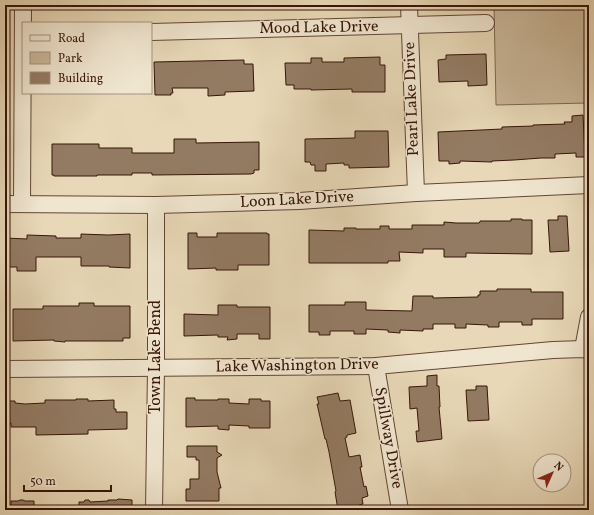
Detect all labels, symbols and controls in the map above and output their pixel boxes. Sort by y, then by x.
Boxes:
street label: Mood Lake Drive [259,16,379,40]
legend [22,22,152,94]
text: Road [58,31,85,47]
street label: Pearl Lake Drive [399,41,425,157]
text: Park [58,51,83,67]
text: Building [58,71,103,87]
street label: Loon Lake Drive [239,186,355,214]
street label: Town Lake Bend [145,300,167,414]
street label: Lake Washington Drive [215,354,379,378]
street label: Spillway Drive [368,386,408,490]
north arrow [532,453,572,493]
text: N [550,459,566,475]
scale bar [24,467,111,493]
text: 50 m [30,474,56,490]

